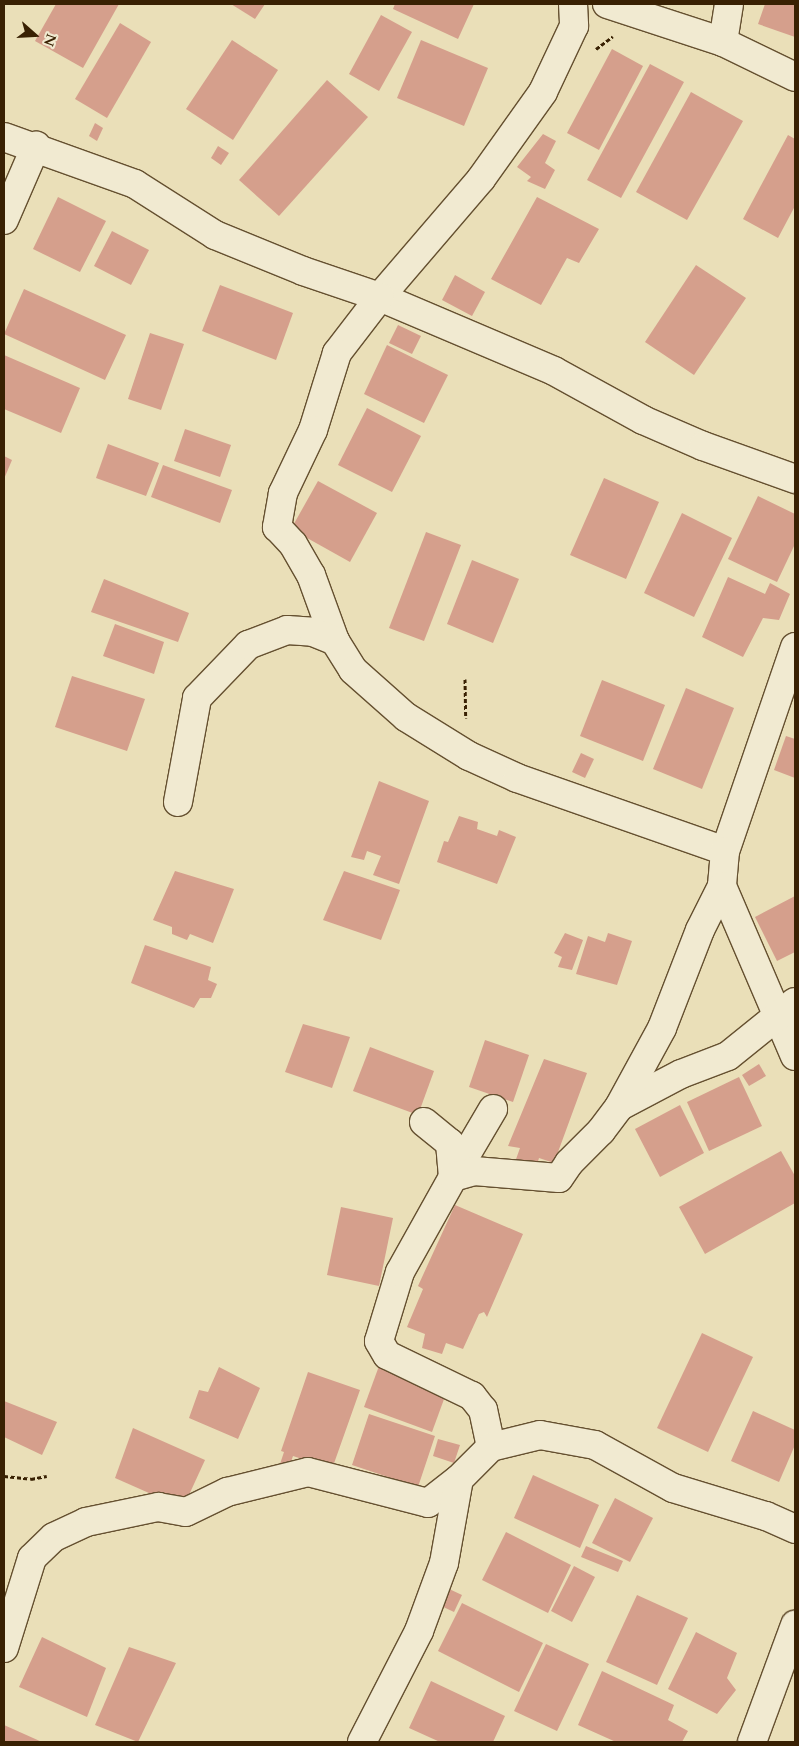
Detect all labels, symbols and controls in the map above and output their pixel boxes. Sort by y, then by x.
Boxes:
north arrow [10,10,60,60]
text: N [39,31,61,49]

